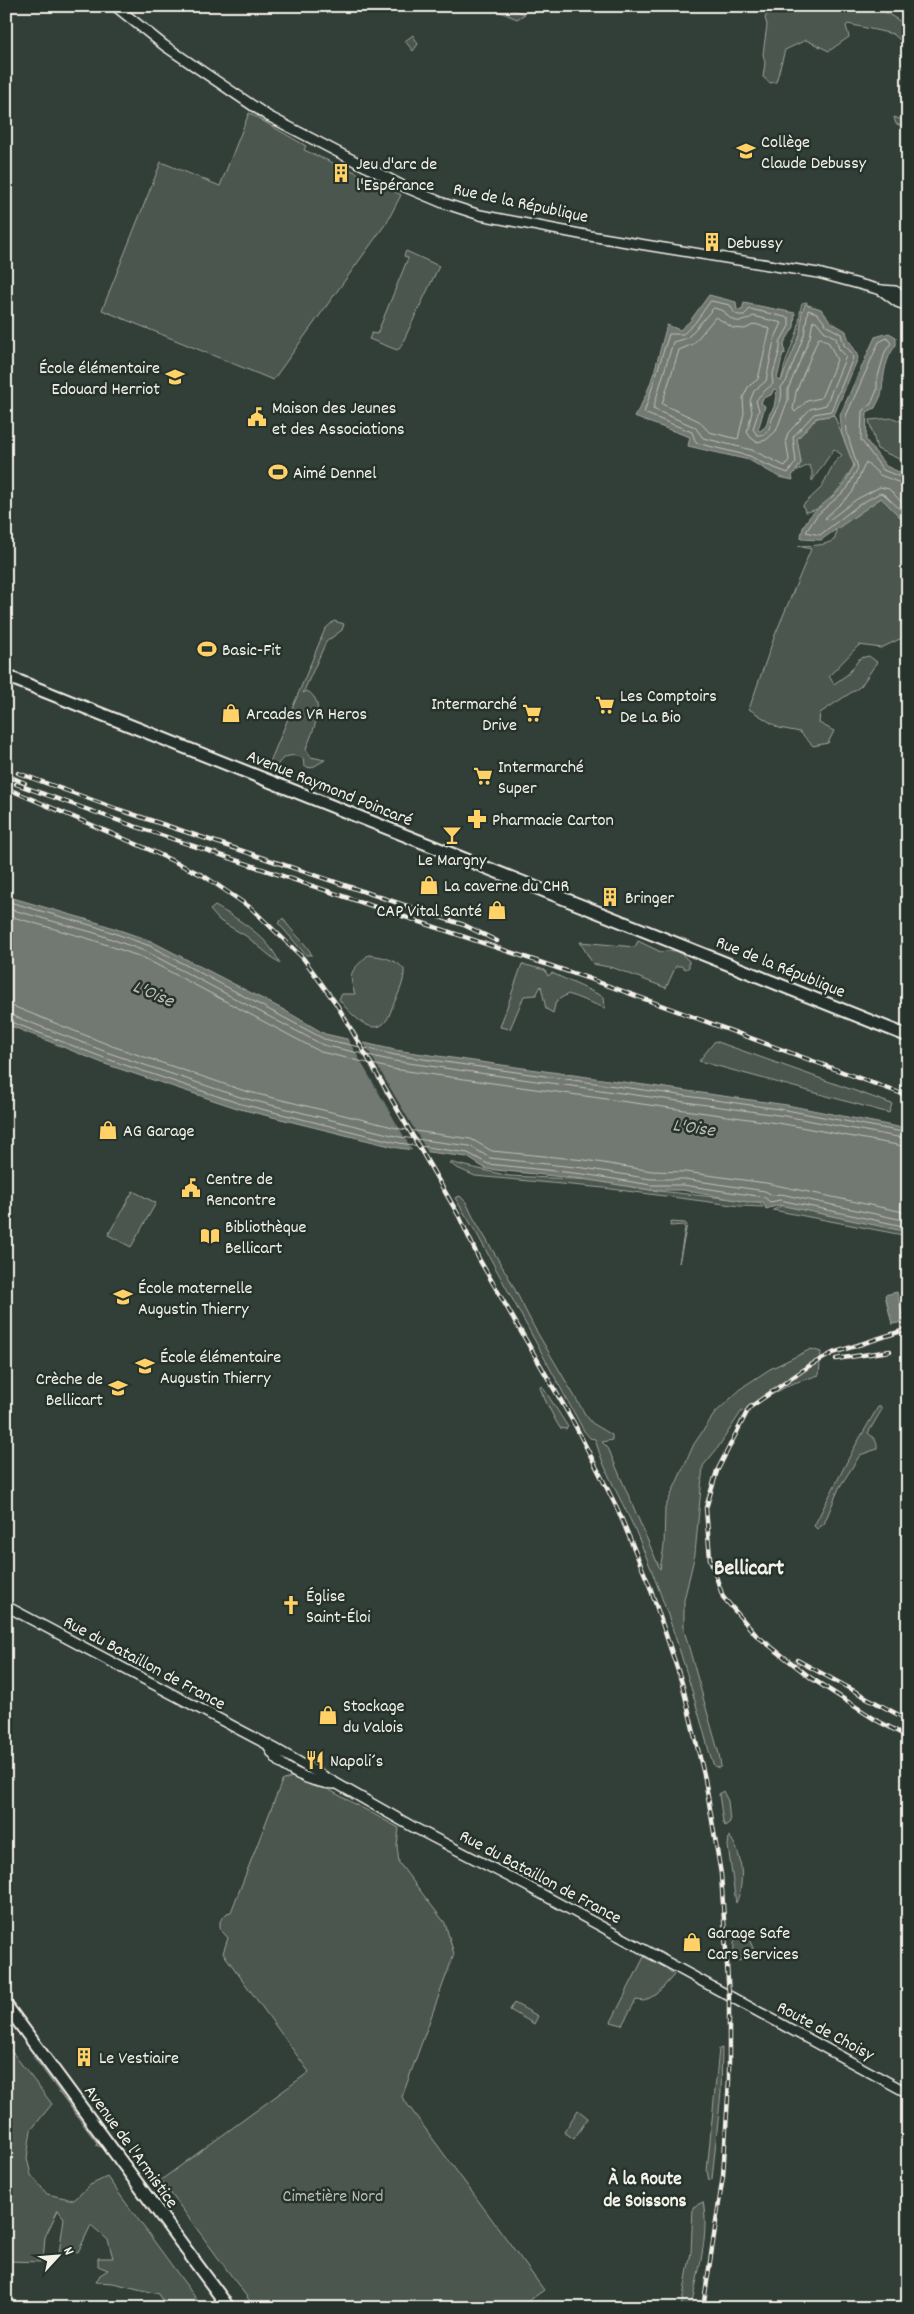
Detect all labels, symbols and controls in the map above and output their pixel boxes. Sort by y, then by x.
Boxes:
place label: Collège Claude Debussy [761,131,867,177]
school or university icon: Collège Claude Debussy [735,140,757,162]
place label: Jeu d'arc de l'Espérance [356,153,437,199]
building icon: Jeu d'arc de l'Espérance [330,162,352,184]
street label: Rue de la République [451,178,590,231]
building icon: Debussy [701,231,723,253]
place label: Debussy [727,232,783,257]
place label: École élémentaire Edouard Herriot [39,357,160,403]
school or university icon: École élémentaire Edouard Herriot [164,366,186,388]
place label: Maison des Jeunes et des Associations [272,397,405,443]
public building icon: Maison des Jeunes et des Associations [246,406,268,428]
sports icon: Aimé Dennel [267,461,289,483]
place label: Aimé Dennel [293,462,377,487]
sports icon: Basic-Fit [196,638,218,660]
place label: Basic-Fit [222,639,282,664]
place label: Les Comptoirs De La Bio [620,685,717,731]
place label: Intermarché Drive [431,693,517,739]
supermarket icon: Les Comptoirs De La Bio [594,694,616,716]
shop icon: Arcades VR Heros [220,702,242,724]
supermarket icon: Intermarché Drive [521,702,543,724]
place label: Arcades VR Heros [246,703,367,728]
street label: Avenue Raymond Poincaré [242,745,416,834]
place label: Intermarché Super [498,756,584,802]
supermarket icon: Intermarché Super [472,765,494,787]
pharmacy icon: Pharmacie Carton [466,808,488,830]
place label: Pharmacie Carton [492,809,614,834]
bar icon: Le Margny [441,824,463,846]
place label: Le Margny [418,849,487,874]
shop icon: La caverne du CHR [418,874,440,896]
place label: La caverne du CHR [444,875,569,900]
building icon: Bringer [599,886,621,908]
place label: Bringer [625,887,675,912]
shop icon: CAP Vital Santé [486,899,508,921]
place label: CAP Vital Santé [376,900,482,925]
street label: Rue de la République [712,931,849,1006]
water label: L'Oise [128,975,179,1017]
water label: L'Oise [671,1113,718,1146]
shop icon: AG Garage [97,1119,119,1141]
place label: AG Garage [123,1120,195,1145]
place label: Centre de Rencontre [206,1168,276,1214]
public building icon: Centre de Rencontre [180,1177,202,1199]
place label: Bibliothèque Bellicart [225,1216,307,1262]
library icon: Bibliothèque Bellicart [199,1225,221,1247]
place label: École maternelle Augustin Thierry [138,1277,253,1323]
school or university icon: École maternelle Augustin Thierry [112,1286,134,1308]
place label: École élémentaire Augustin Thierry [160,1346,281,1392]
school or university icon: École élémentaire Augustin Thierry [134,1355,156,1377]
place label: Crèche de Bellicart [36,1368,103,1414]
school or university icon: Crèche de Bellicart [107,1377,129,1399]
district label: Bellicart [714,1554,785,1585]
place label: Église Saint-Éloi [306,1585,371,1631]
church icon: Église Saint-Éloi [280,1594,302,1616]
street label: Rue du Bataillon de France [58,1611,229,1718]
place label: Stockage du Valois [343,1695,405,1741]
shop icon: Stockage du Valois [317,1704,339,1726]
restaurant icon: Napoli´s [304,1749,326,1771]
place label: Napoli´s [330,1750,383,1775]
street label: Rue du Bataillon de France [454,1825,625,1932]
place label: Garage Safe Cars Services [707,1922,799,1968]
shop icon: Garage Safe Cars Services [681,1931,703,1953]
street label: Route de Choisy [772,1996,879,2069]
building icon: Le Vestiaire [73,2046,95,2068]
place label: Le Vestiaire [99,2047,179,2072]
street label: Avenue de l'Armistice [77,2081,183,2214]
district label: À la Route de Soissons [603,2167,687,2216]
park label: Cimetière Nord [283,2185,383,2210]
north arrow [32,2232,82,2282]
text: N [57,2244,78,2259]

